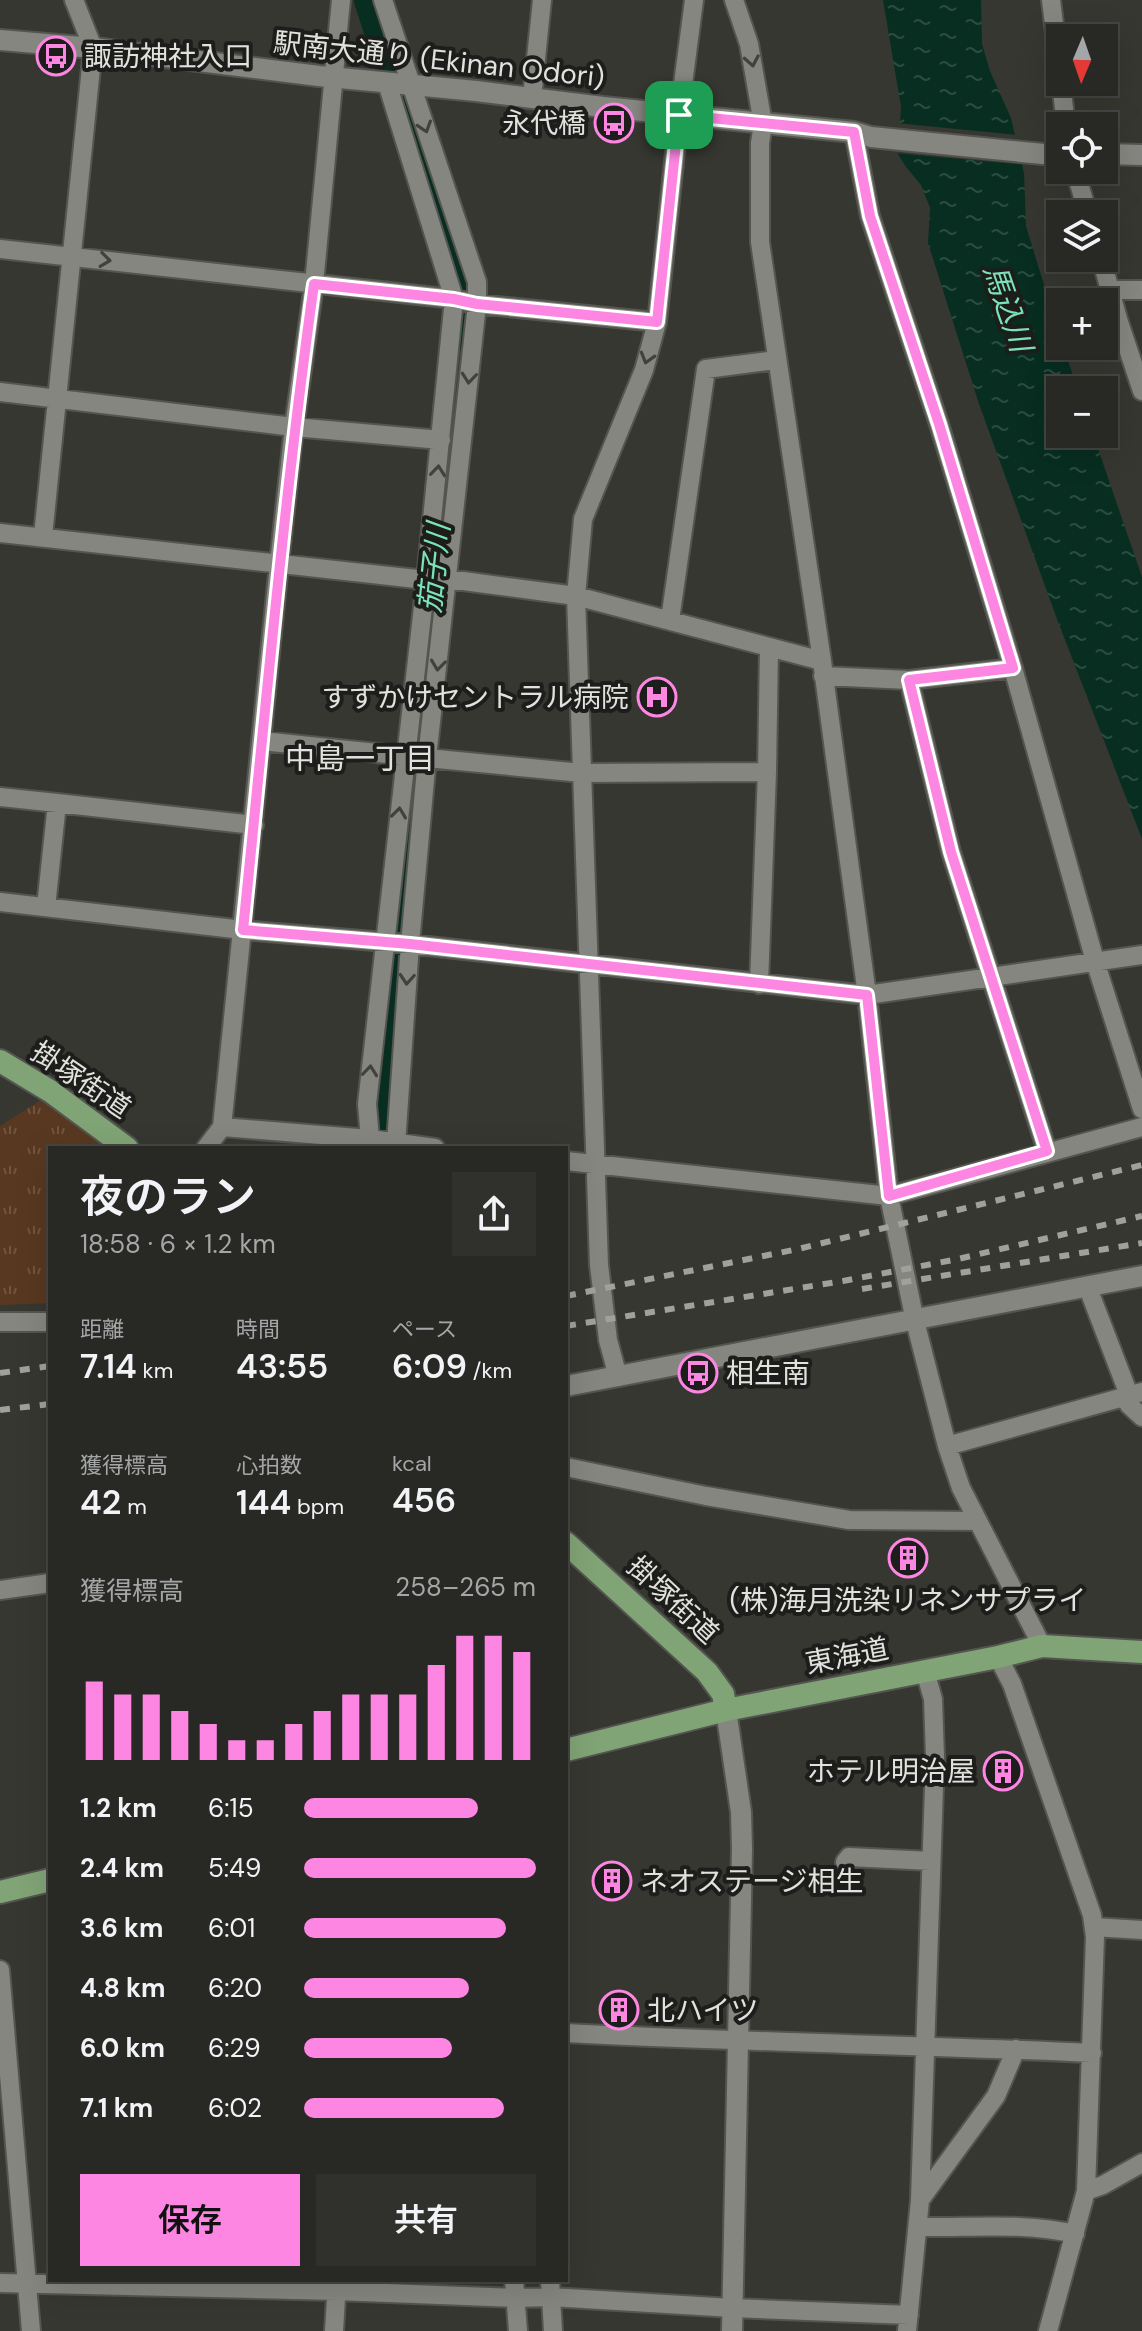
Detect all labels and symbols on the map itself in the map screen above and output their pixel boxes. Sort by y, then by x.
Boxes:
street label: 駅南大通り (Ekinan Odori) [272,24,606,96]
north arrow [1046,24,1118,96]
bus stop icon: 諏訪神社入口 [35,35,77,77]
place label: 諏訪神社入口 [84,38,252,75]
one-way arrow [742,54,759,68]
pin [645,81,713,149]
bus stop icon: 永代橋 [593,102,635,144]
place label: 永代橋 [502,105,586,142]
one-way arrow [416,119,432,133]
one-way arrow [99,252,112,269]
water label: 馬込川 [975,259,1042,360]
one-way arrow [640,351,657,365]
one-way arrow [461,372,478,385]
one-way arrow [429,464,446,477]
water label: 茄子川 [410,518,458,615]
one-way arrow [429,658,446,671]
hospital icon: すずかけセントラル病院 [636,676,678,718]
place label: すずかけセントラル病院 [321,679,629,716]
district label: 中島一丁目 [285,739,435,778]
one-way arrow [390,806,407,820]
one-way arrow [399,973,416,986]
street label: 掛塚街道 [24,1033,138,1127]
one-way arrow [361,1064,378,1077]
bus stop icon: 相生南 [677,1352,719,1394]
place label: 相生南 [726,1355,810,1392]
building icon: (株)海月洗染リネンサプライ [887,1537,929,1579]
street label: 掛塚街道 [619,1548,727,1652]
place label: (株)海月洗染リネンサプライ [730,1582,1086,1619]
street label: 東海道 [802,1630,892,1682]
building icon: ホテル明治屋 [982,1750,1024,1792]
place label: ホテル明治屋 [807,1753,975,1790]
building icon: ネオステージ相生 [591,1860,633,1902]
place label: ネオステージ相生 [640,1863,863,1900]
building icon: 北ハイツ [598,1989,640,2031]
place label: 北ハイツ [647,1992,758,2029]

